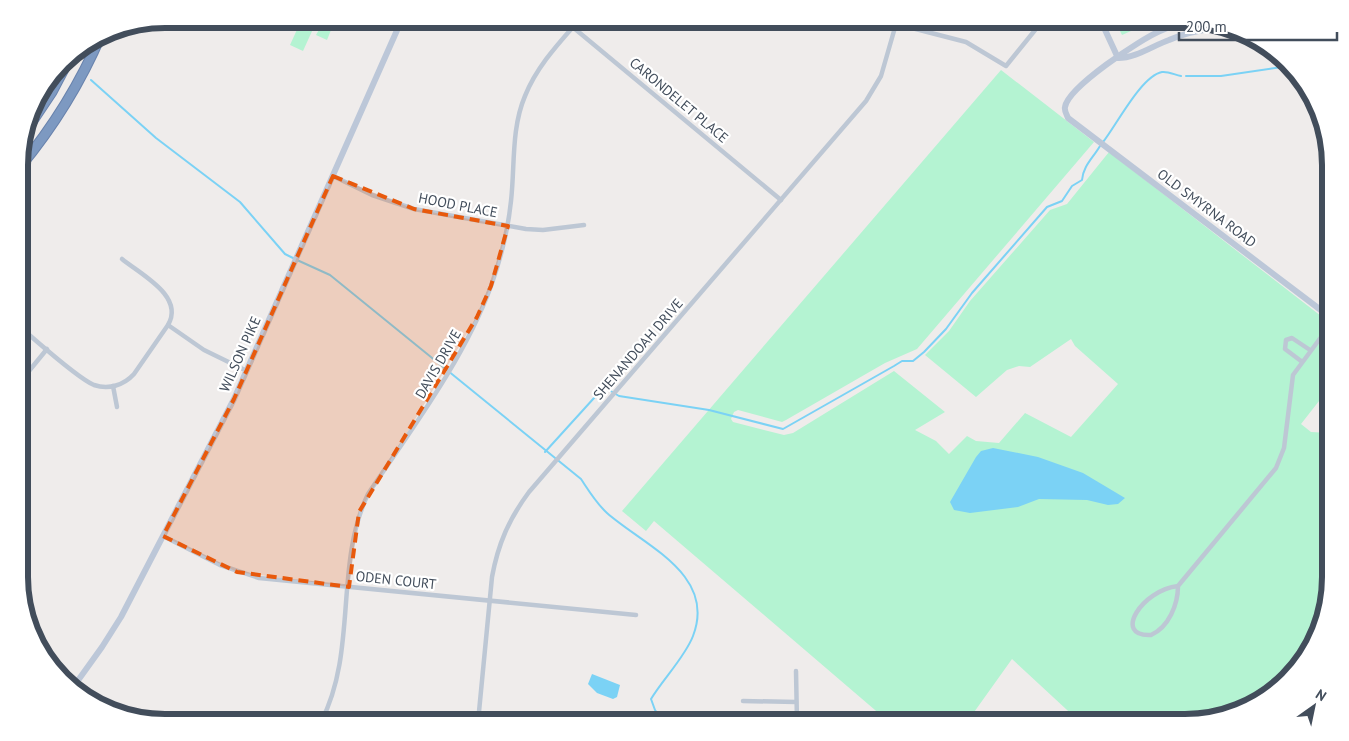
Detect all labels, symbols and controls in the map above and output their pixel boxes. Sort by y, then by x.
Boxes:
scale bar [1179,10,1336,42]
text: 200 m [1186,17,1227,36]
street label: CARONDELET PLACE [626,53,732,147]
street label: OLD SMYRNA ROAD [1154,165,1260,251]
street label: HOOD PLACE [417,189,499,221]
street label: SHENANDOAH DRIVE [589,295,687,403]
street label: WILSON PIKE [215,313,265,395]
street label: DAVIS DRIVE [411,326,465,402]
street label: ODEN COURT [355,567,437,593]
north arrow [1289,681,1339,731]
text: N [1312,685,1330,705]

